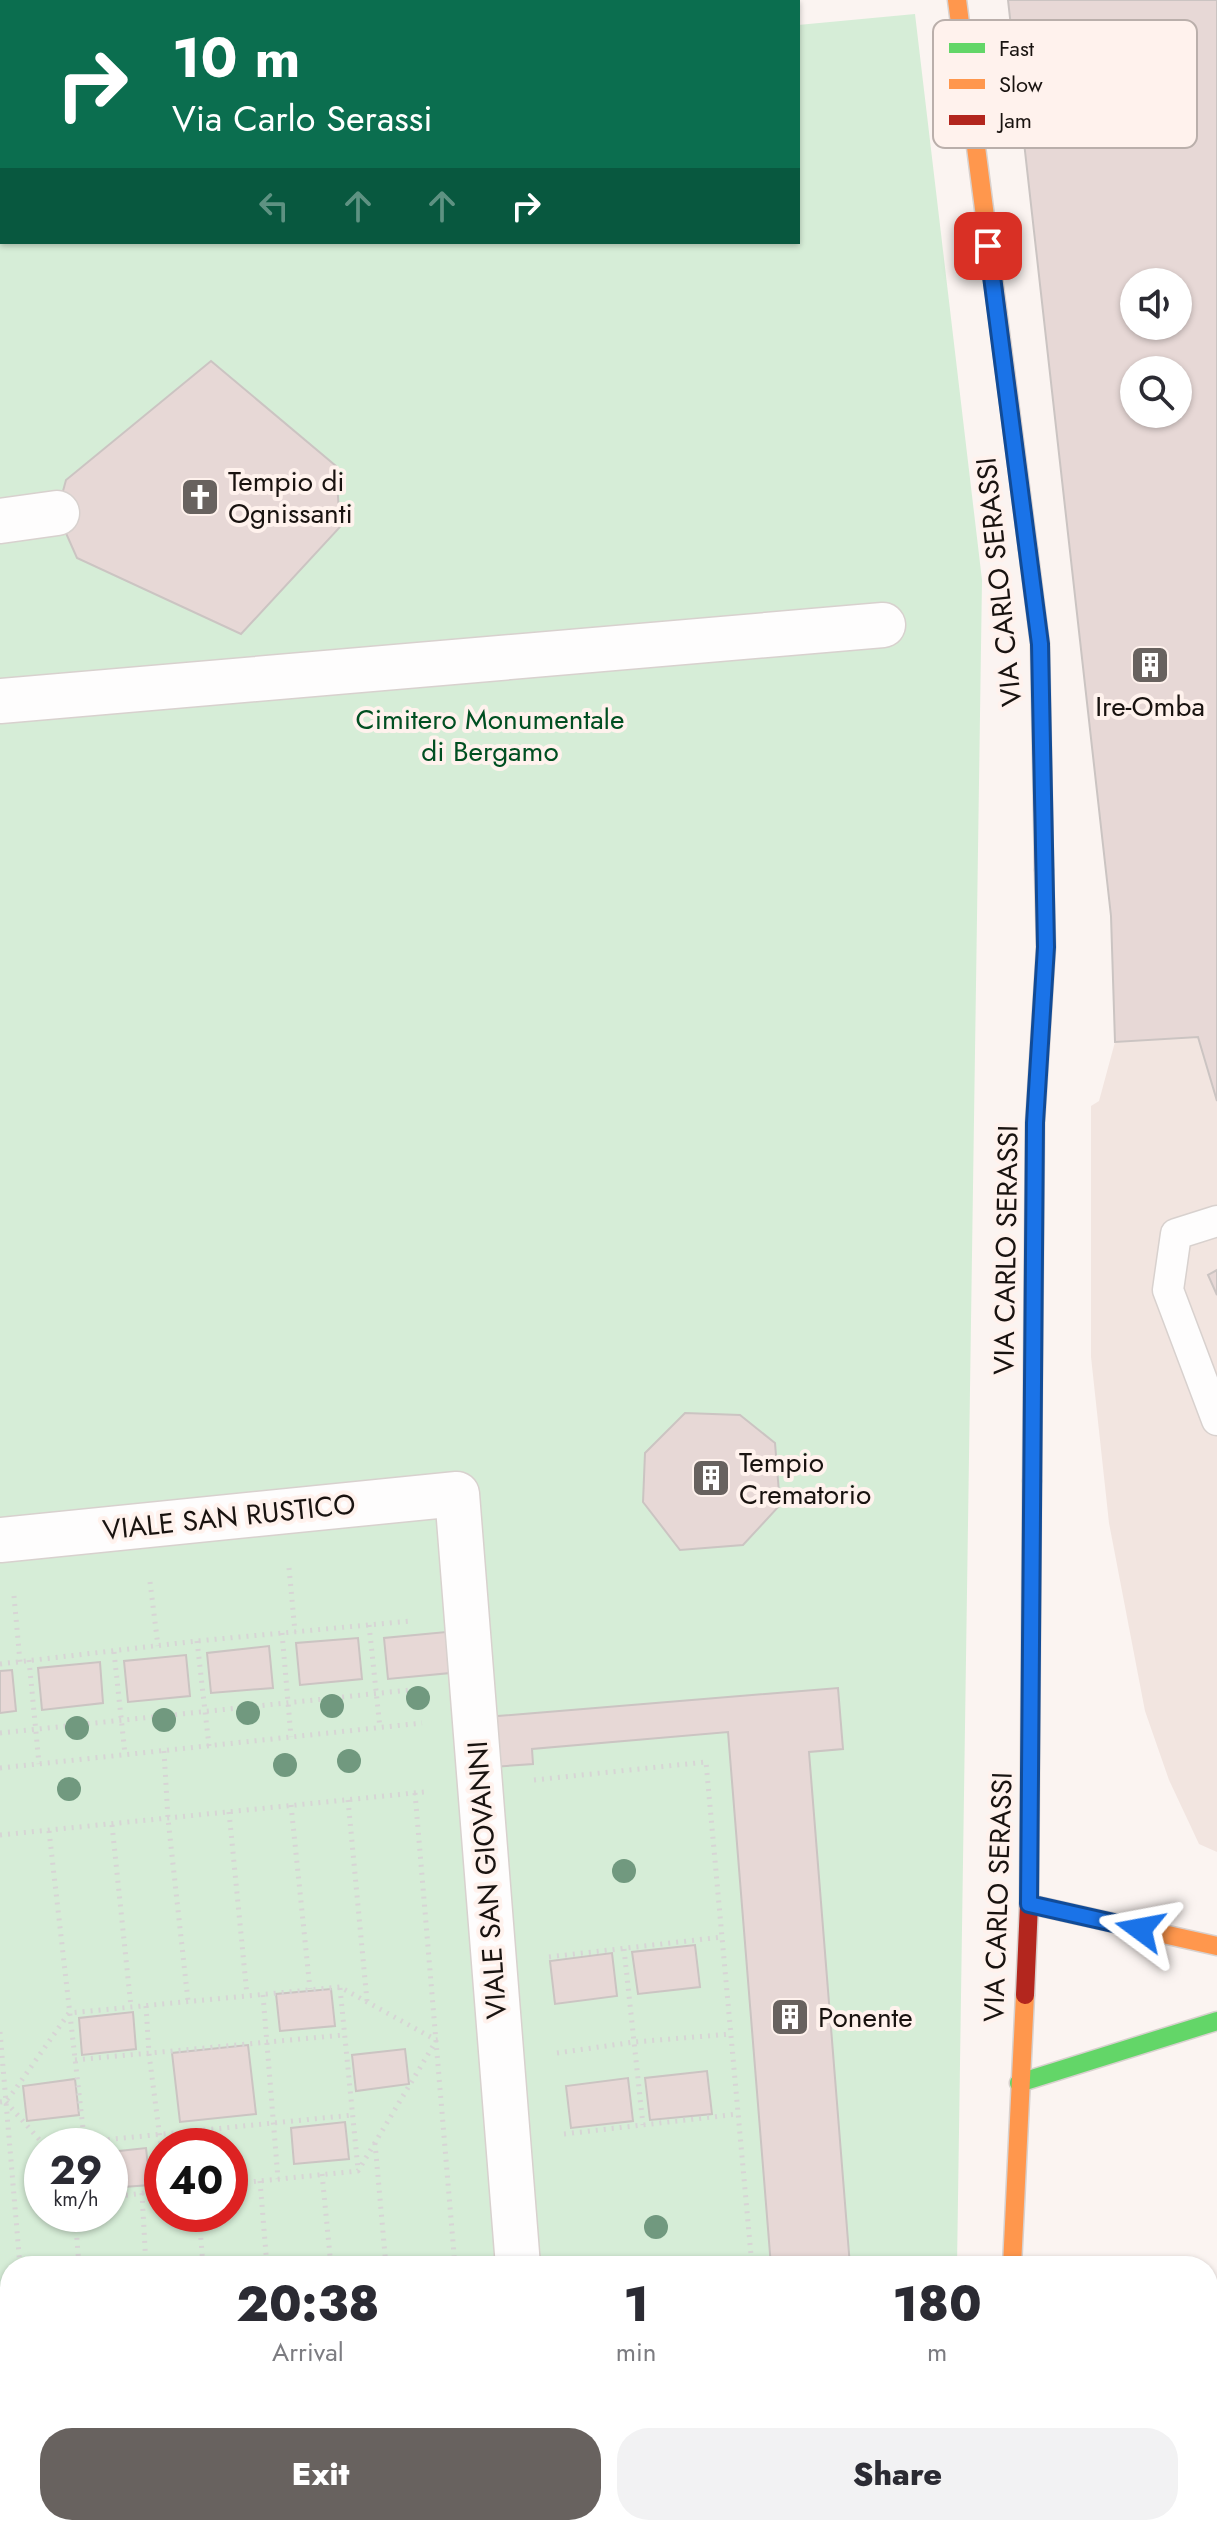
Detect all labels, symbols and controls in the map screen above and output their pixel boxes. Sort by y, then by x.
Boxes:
text: 10 m [172,17,300,98]
legend [933,20,1197,148]
icon: right [40,32,144,136]
text: Fast [999,32,1035,64]
text: Slow [999,68,1043,100]
text: Via Carlo Serassi [172,92,433,144]
text: Jam [996,104,1032,136]
icon: left [252,184,296,228]
icon: ahead [336,184,380,228]
icon: ahead [420,184,464,228]
icon: right [504,184,548,228]
pin [954,212,1022,280]
icon: arrive [966,224,1010,268]
map controls [1120,268,1192,428]
button: sound [1120,268,1192,340]
button: search [1120,356,1192,428]
street label: VIA CARLO SERASSI [966,456,1032,708]
place label: Tempio di Ognissanti [228,461,353,534]
church icon: Tempio di Ognissanti [179,476,221,518]
building icon: Ire-Omba [1129,644,1171,686]
place label: Ire-Omba [1095,686,1205,727]
park label: Cimitero Monumentale di Bergamo [356,699,624,772]
street label: VIA CARLO SERASSI [983,1125,1029,1375]
place label: Tempio Crematorio [739,1442,871,1515]
building icon: Tempio Crematorio [690,1457,732,1499]
street label: VIALE SAN RUSTICO [101,1483,357,1551]
street label: VIALE SAN GIOVANNI [457,1740,517,2020]
street label: VIA CARLO SERASSI [973,1771,1023,2023]
position arrow [1098,1887,1182,1971]
building icon: Ponente [769,1996,811,2038]
place label: Ponente [818,1997,913,2038]
speed limit sign: 40 [144,2128,248,2232]
text: 29 [50,2141,103,2199]
text: km/h [53,2185,99,2214]
text: 20:38 [236,2270,380,2339]
text: 1 [623,2270,649,2339]
text: 180 [893,2270,982,2339]
text: Arrival [272,2333,344,2371]
text: min [616,2333,656,2371]
text: m [927,2333,947,2371]
button: Exit [40,2428,601,2520]
button: Share [617,2428,1178,2520]

